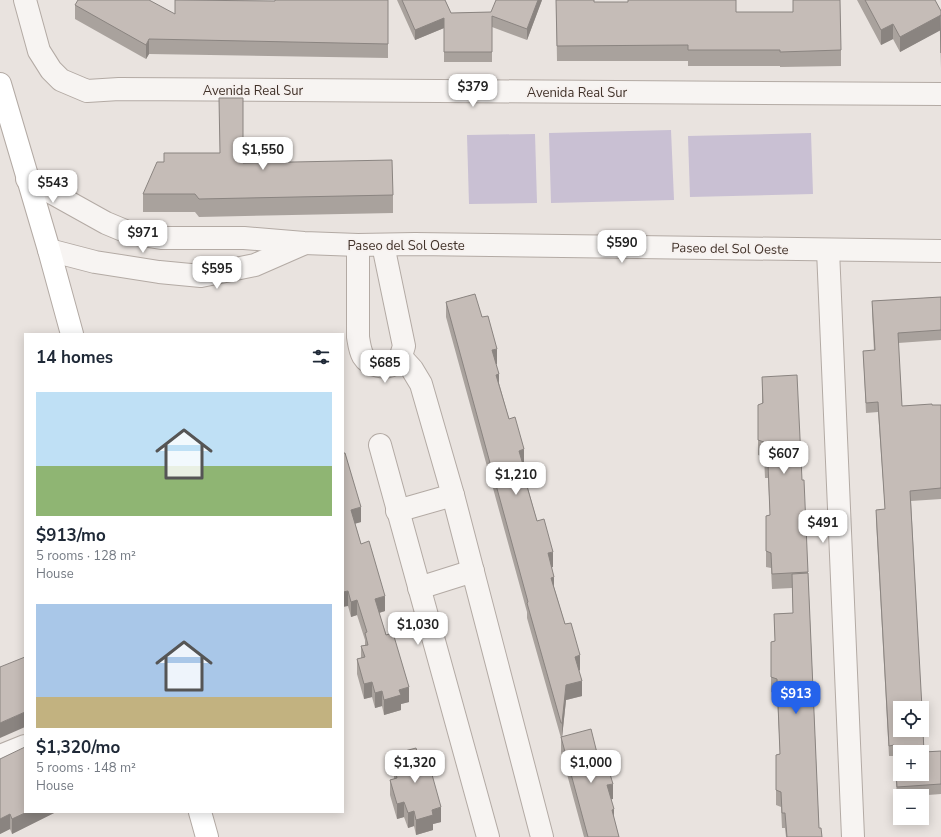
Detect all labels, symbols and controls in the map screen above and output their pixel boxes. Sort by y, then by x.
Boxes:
pin: $379 [449,74,497,108]
text: $379 [457,78,489,96]
street label: Avenida Real Sur [203,82,304,100]
street label: Avenida Real Sur [527,84,628,102]
pin: $1,550 [230,137,296,171]
text: $1,550 [242,141,284,159]
pin: $543 [29,170,77,204]
text: $543 [37,174,69,192]
pin: $971 [119,220,167,254]
text: $971 [127,224,159,242]
pin: $590 [598,230,646,264]
text: $590 [606,234,638,252]
street label: Paseo del Sol Oeste [347,237,465,255]
street label: Paseo del Sol Oeste [671,239,789,259]
pin: $595 [193,256,241,290]
text: $595 [201,260,233,278]
text: 14 homes [36,346,113,369]
icon: filters [310,346,332,368]
pin: $685 [361,350,409,384]
text: $685 [369,354,401,372]
icon: home [148,418,220,490]
pin: $607 [760,441,808,475]
text: $607 [768,445,800,463]
pin: $1,210 [483,462,549,496]
text: $1,210 [495,466,537,484]
pin: $491 [799,510,847,544]
text: $491 [807,514,839,532]
text: $913/mo [36,524,106,547]
text: 5 rooms · 128 m² [36,547,136,565]
text: House [36,565,74,583]
pin: $1,030 [385,612,451,646]
text: $1,030 [397,616,439,634]
icon: home [148,630,220,702]
pin: $913 [772,681,820,715]
text: $913 [780,685,812,703]
map controls [893,701,929,825]
button: locate [893,701,929,737]
text: $1,320/mo [36,736,120,759]
button: + [893,745,929,781]
pin: $1,320 [382,750,448,784]
pin: $1,000 [558,750,624,784]
text: $1,320 [394,754,436,772]
text: $1,000 [570,754,612,772]
text: 5 rooms · 148 m² [36,759,136,777]
text: House [36,777,74,795]
button: − [893,789,929,825]

